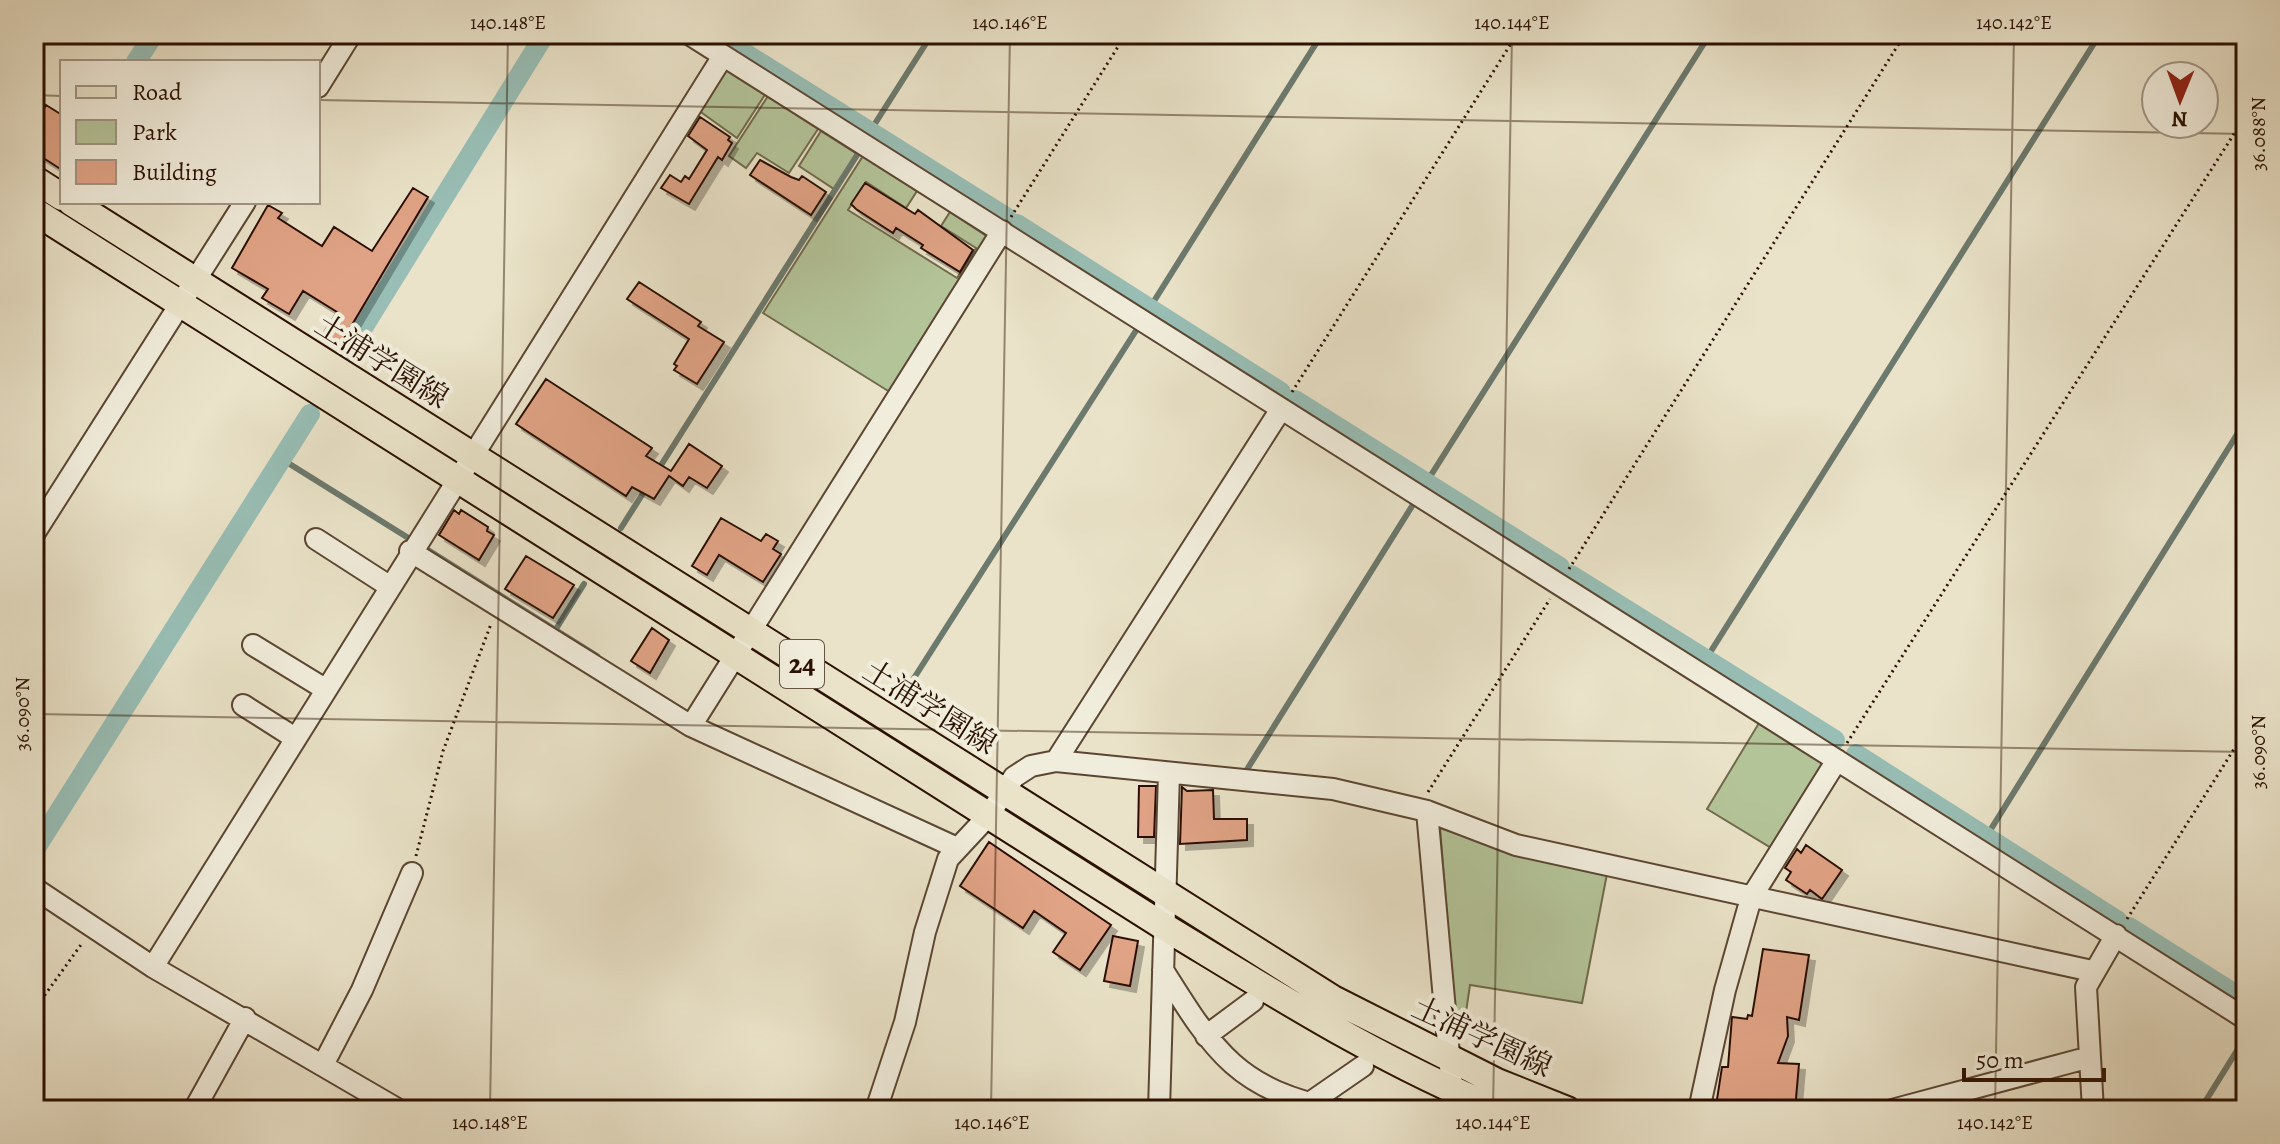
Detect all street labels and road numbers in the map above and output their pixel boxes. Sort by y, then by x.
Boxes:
street label: 土浦学園線 [308,304,456,418]
road number: 24 [780,640,824,688]
street label: 土浦学園線 [856,650,1004,764]
street label: 土浦学園線 [1406,987,1558,1087]

